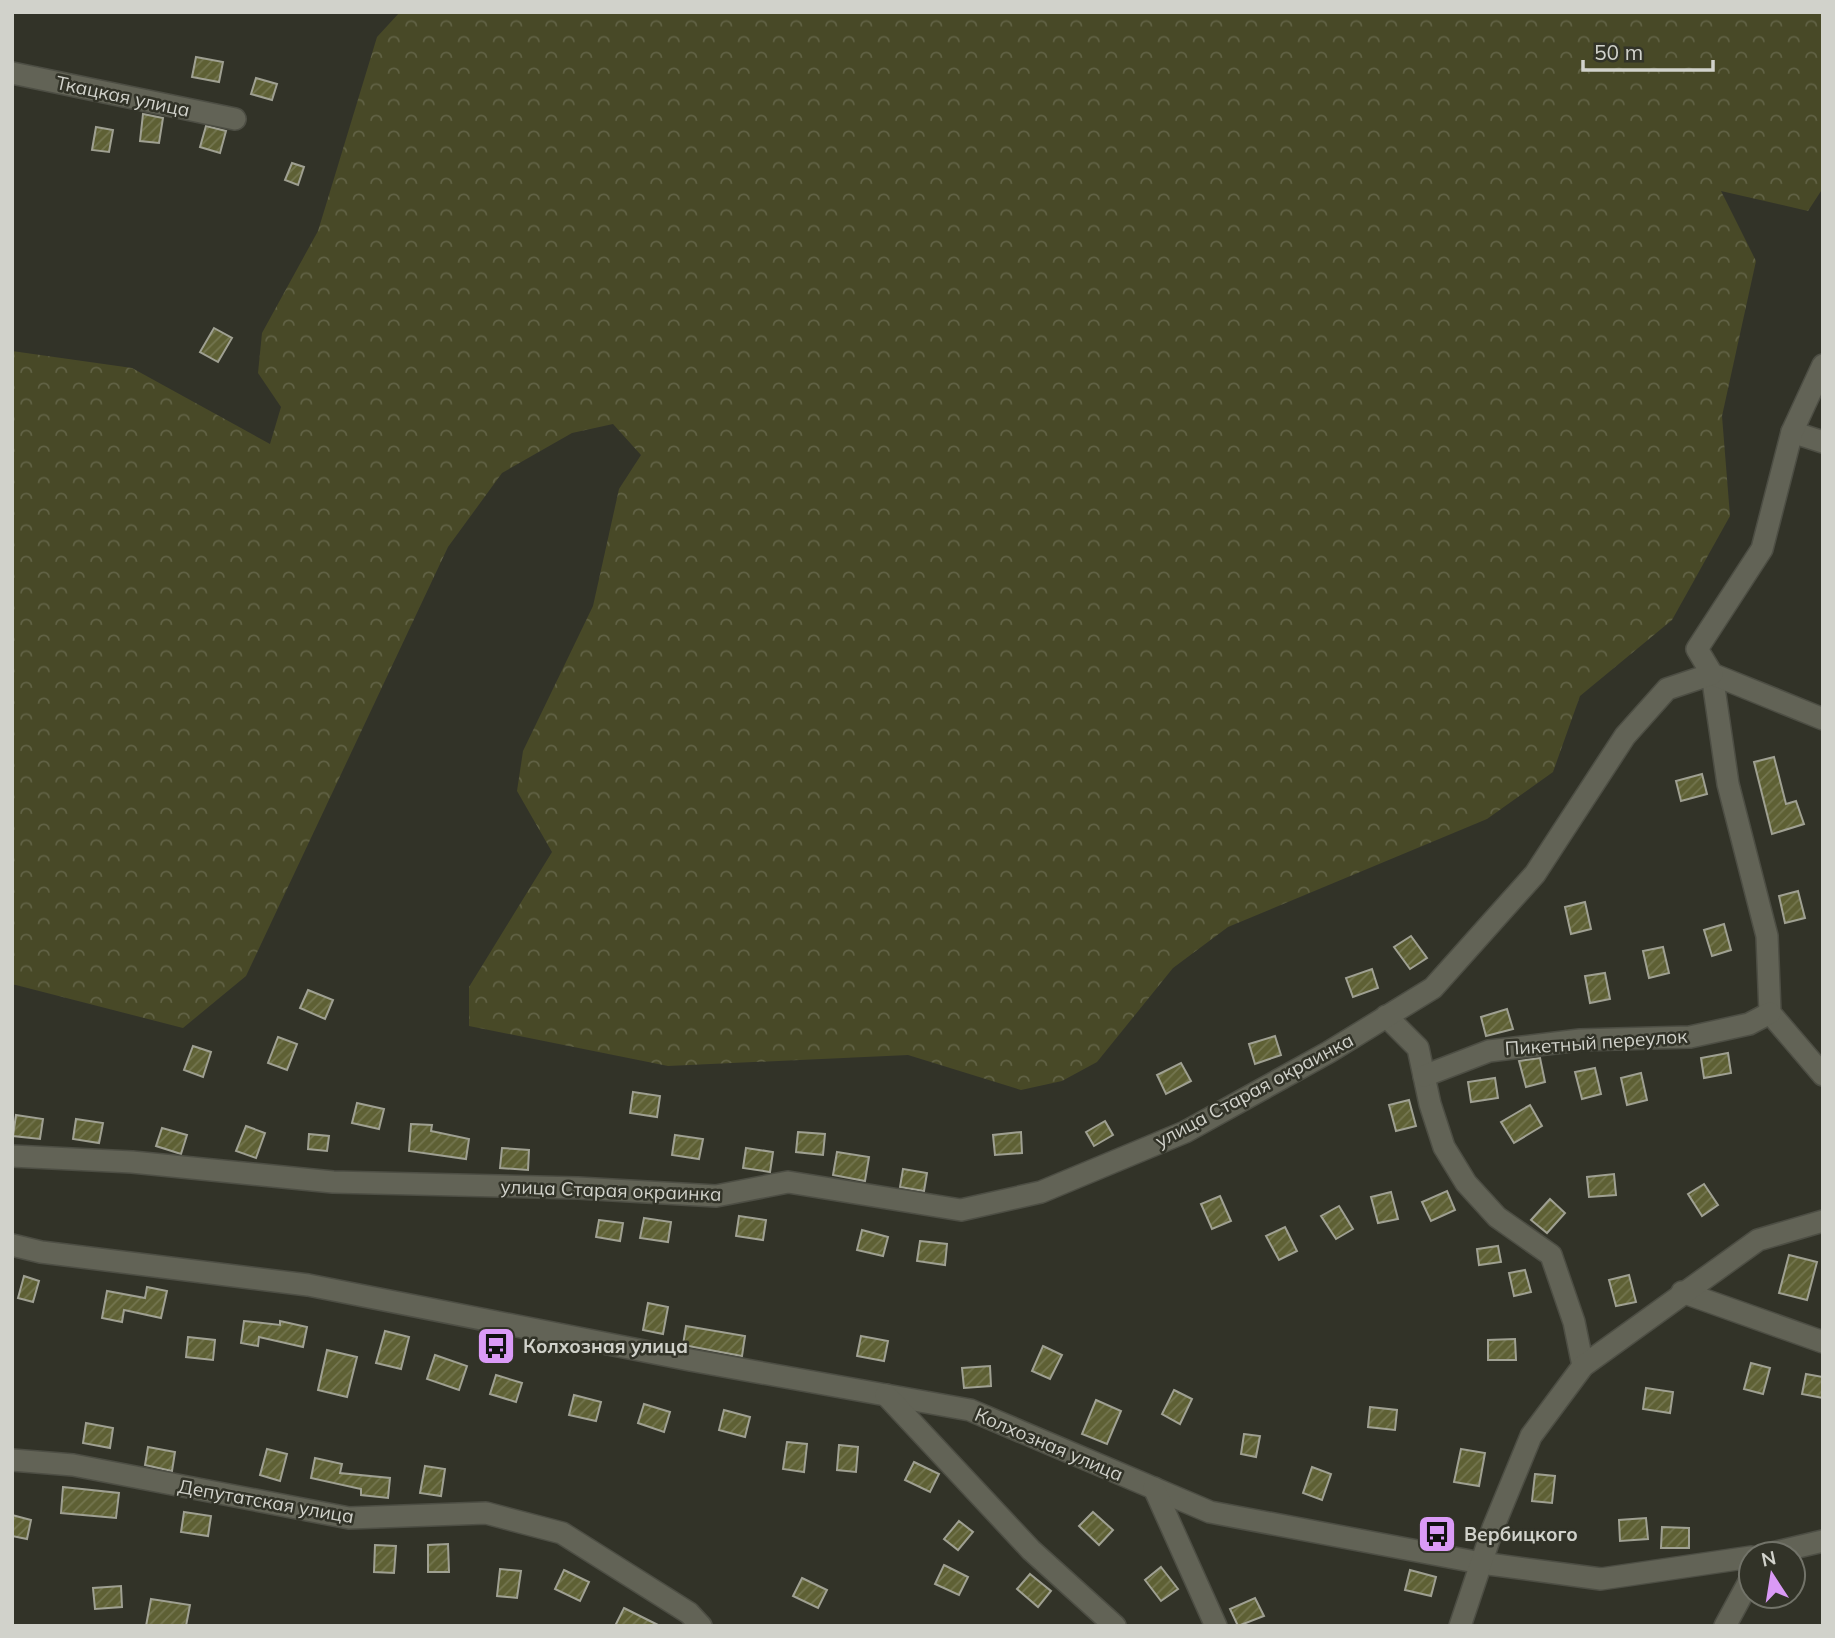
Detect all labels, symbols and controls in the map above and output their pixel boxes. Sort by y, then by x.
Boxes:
scale bar [1583,28,1713,72]
text: 50 m [1594,39,1643,65]
street label: Ткацкая улица [54,70,192,122]
street label: Пикетный переулок [1504,1024,1689,1060]
street label: улица Старая окраинка [1151,1028,1357,1152]
street label: улица Старая окраинка [500,1174,722,1206]
bus stop icon: Колхозная улица [475,1325,517,1367]
place label: Колхозная улица [523,1334,688,1358]
street label: Колхозная улица [971,1402,1127,1486]
street label: Депутатская улица [176,1474,356,1528]
bus stop icon: Вербицкого [1416,1513,1458,1555]
place label: Вербицкого [1464,1522,1578,1546]
north arrow [1737,1540,1807,1610]
text: N [1759,1545,1778,1572]

